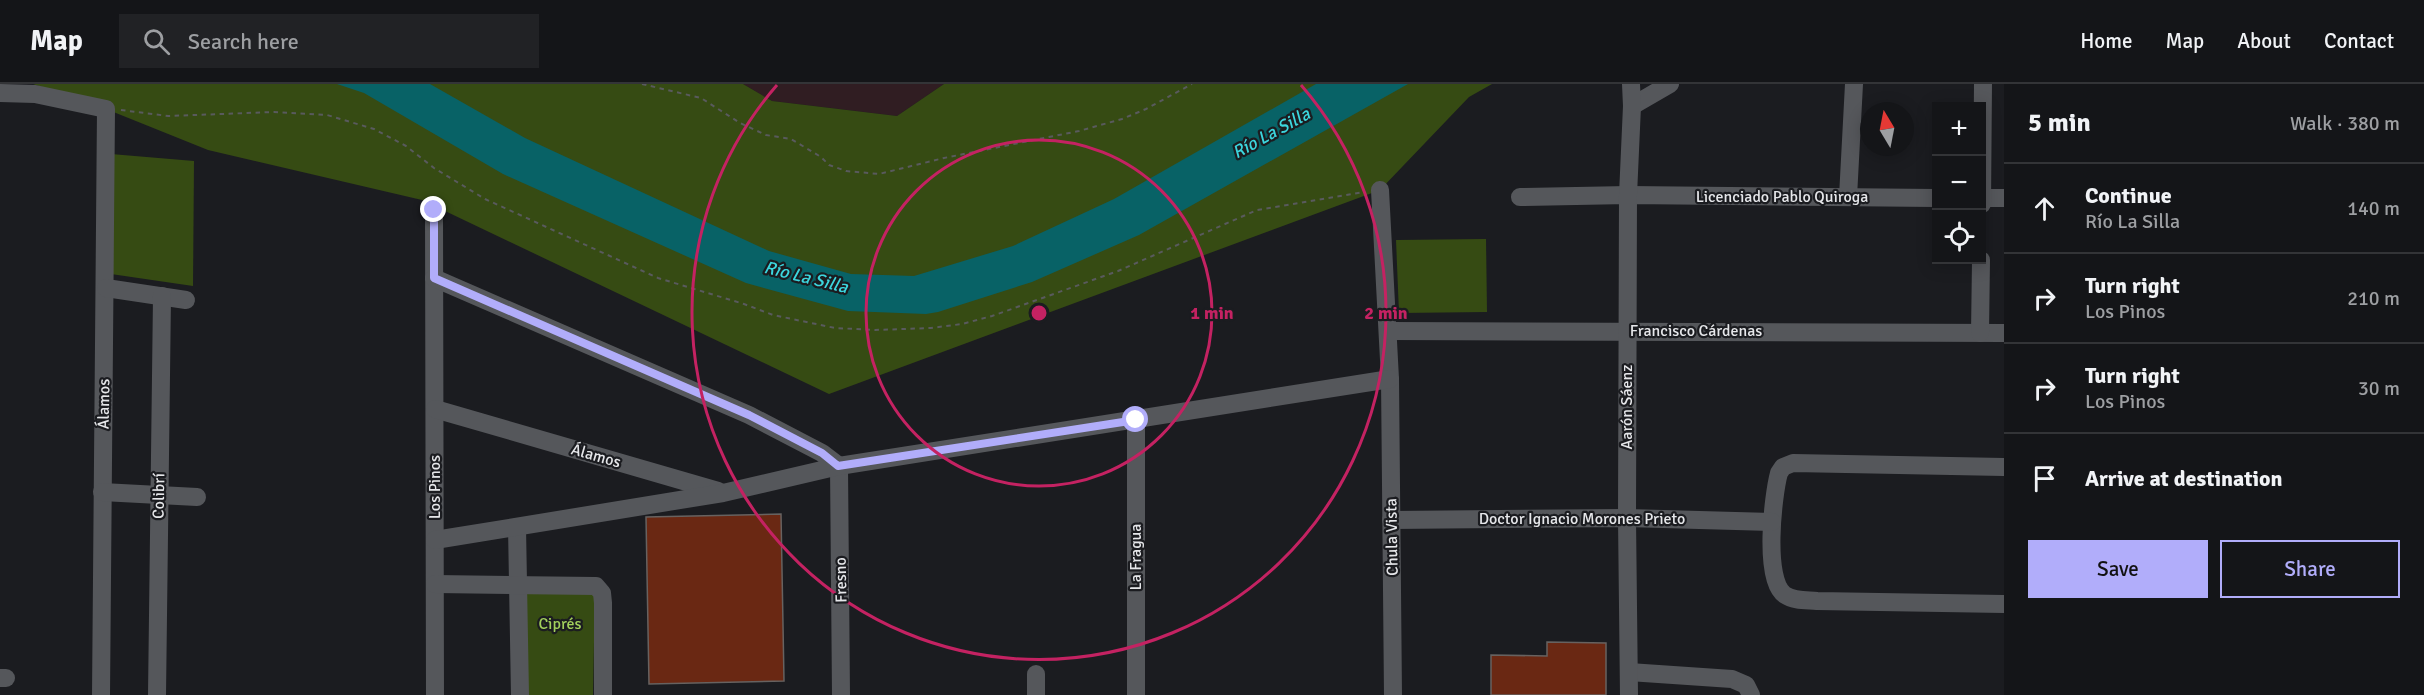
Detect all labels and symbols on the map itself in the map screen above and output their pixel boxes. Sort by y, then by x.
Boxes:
water label: Río La Silla [1228,102,1315,163]
north arrow [1860,102,1914,156]
street label: Licenciado Pablo Quiroga [1696,187,1868,207]
route end [420,196,446,222]
water label: Río La Silla [762,256,851,298]
text: 1 min [1190,302,1234,324]
text: 2 min [1364,302,1408,324]
centre of rings [1029,303,1049,323]
street label: Francisco Cárdenas [1630,321,1762,341]
street label: Aarón Sáenz [1617,365,1637,449]
street label: Álamos [94,379,114,429]
route start [1122,406,1148,432]
street label: Álamos [569,439,623,473]
street label: Los Pinos [425,455,445,519]
street label: Colibrí [149,472,169,519]
street label: Chula Vista [1381,498,1403,576]
street label: Doctor Ignacio Morones Prieto [1479,509,1685,529]
street label: La Fragua [1126,524,1146,590]
street label: Fresno [831,557,851,603]
park label: Ciprés [538,614,582,634]

